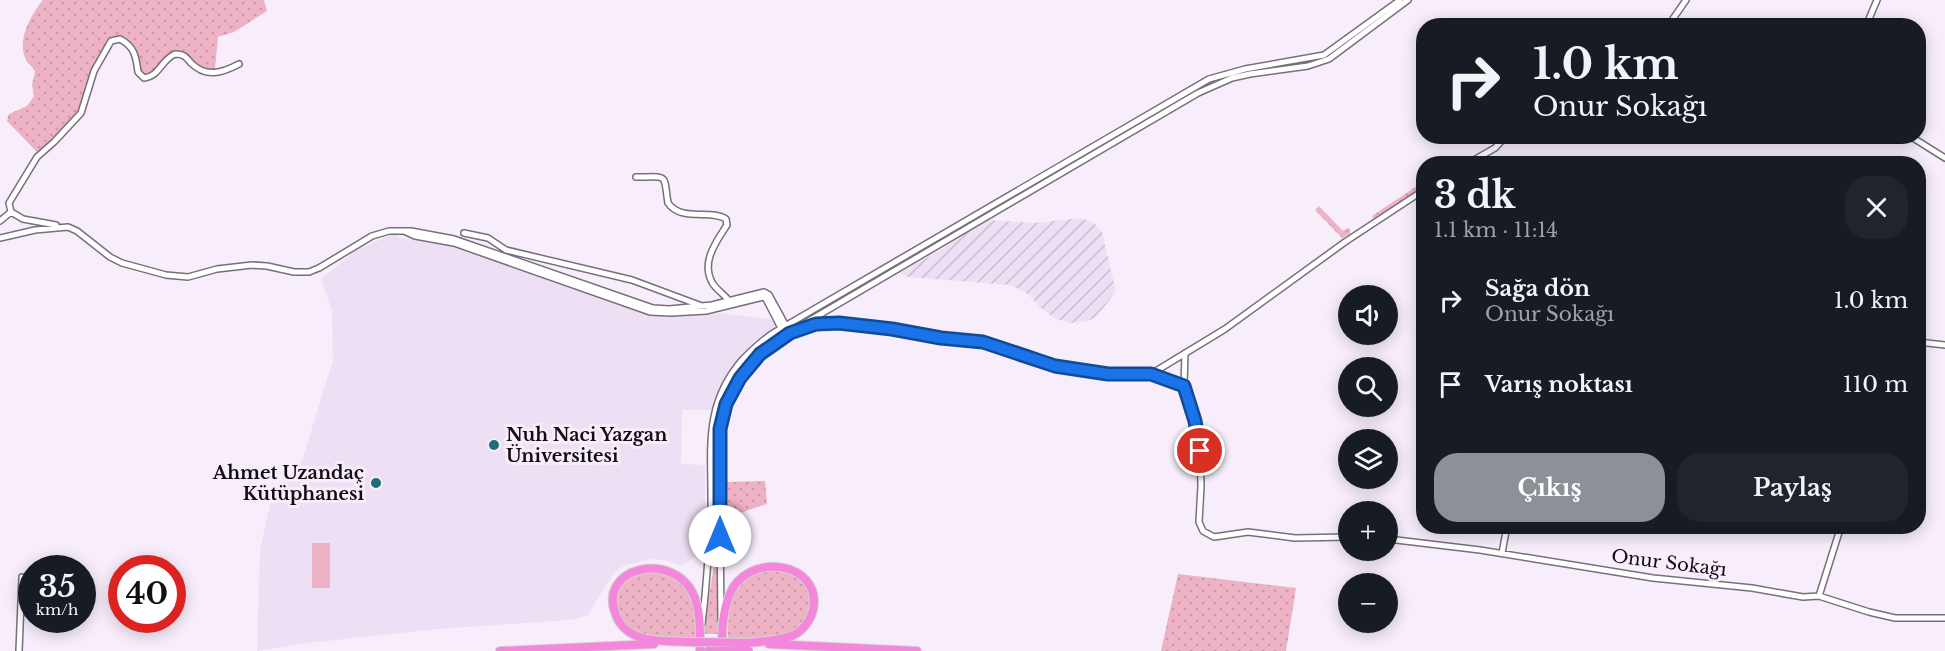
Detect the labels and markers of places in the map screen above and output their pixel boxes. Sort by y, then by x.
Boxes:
place label: Nuh Naci Yazgan Üniversitesi [506,424,667,467]
pin [1174,425,1225,476]
marker: Nuh Naci Yazgan Üniversitesi [487,438,501,452]
place label: Ahmet Uzandaç Kütüphanesi [212,462,364,505]
marker: Ahmet Uzandaç Kütüphanesi [369,476,383,490]

